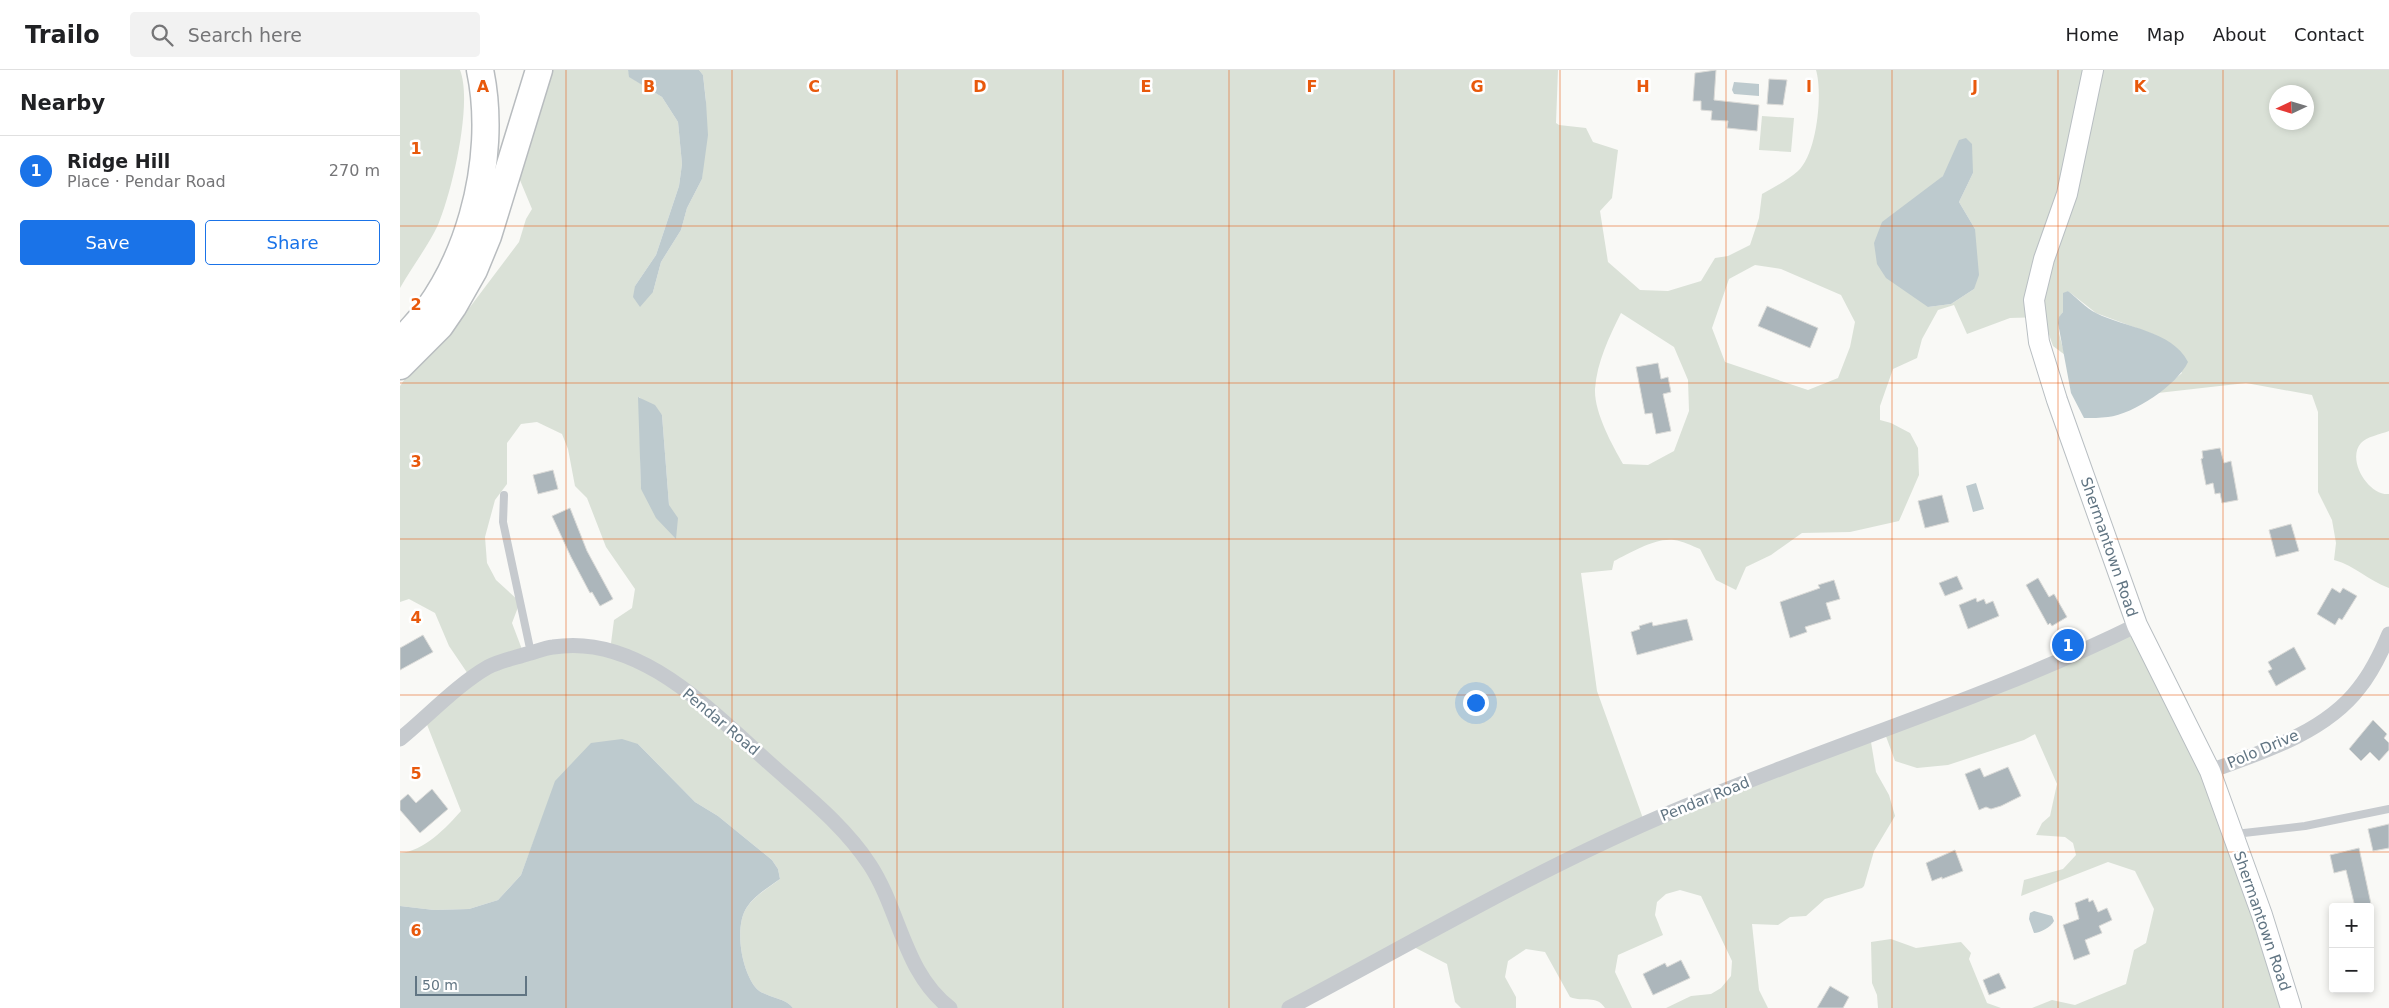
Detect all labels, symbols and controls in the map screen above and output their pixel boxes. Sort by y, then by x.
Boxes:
search box [130,12,480,57]
text: Trailo [25,21,100,49]
icon: search [148,21,176,49]
text: Search here [188,24,302,46]
text: Home [2066,24,2119,45]
text: Map [2147,24,2185,45]
text: About [2213,24,2266,45]
text: Contact [2294,24,2364,45]
text: A [477,77,490,96]
text: B [643,77,655,96]
text: C [808,77,820,96]
text: D [973,77,987,96]
text: E [1141,77,1151,96]
text: F [1307,77,1317,96]
text: G [1470,77,1484,96]
text: H [1636,77,1650,96]
text: I [1806,77,1812,96]
text: J [1971,77,1978,96]
text: K [2134,77,2147,96]
north arrow [2269,85,2314,130]
text: Nearby [20,91,105,115]
text: 1 [410,139,422,158]
text: Ridge Hill [67,150,170,172]
text: 1 [30,161,42,180]
text: 270 m [329,161,380,180]
text: Place · Pendar Road [67,172,226,191]
button: Save [20,220,195,265]
button: Share [205,220,380,265]
text: 2 [410,295,422,314]
text: 3 [410,452,422,471]
street label: Shermantown Road [2077,475,2141,619]
text: 4 [410,608,422,627]
pin: 1 [2052,626,2084,664]
street label: Pendar Road [679,685,763,759]
your location [1463,690,1489,716]
street label: Polo Drive [2225,726,2301,772]
text: 5 [410,764,422,783]
street label: Pendar Road [1658,773,1752,825]
street label: Shermantown Road [2230,849,2294,993]
map controls [2329,903,2374,993]
button: + [2329,903,2374,948]
text: 6 [410,921,422,940]
button: − [2329,948,2374,993]
scale bar [415,973,528,996]
text: 50 m [422,977,458,993]

